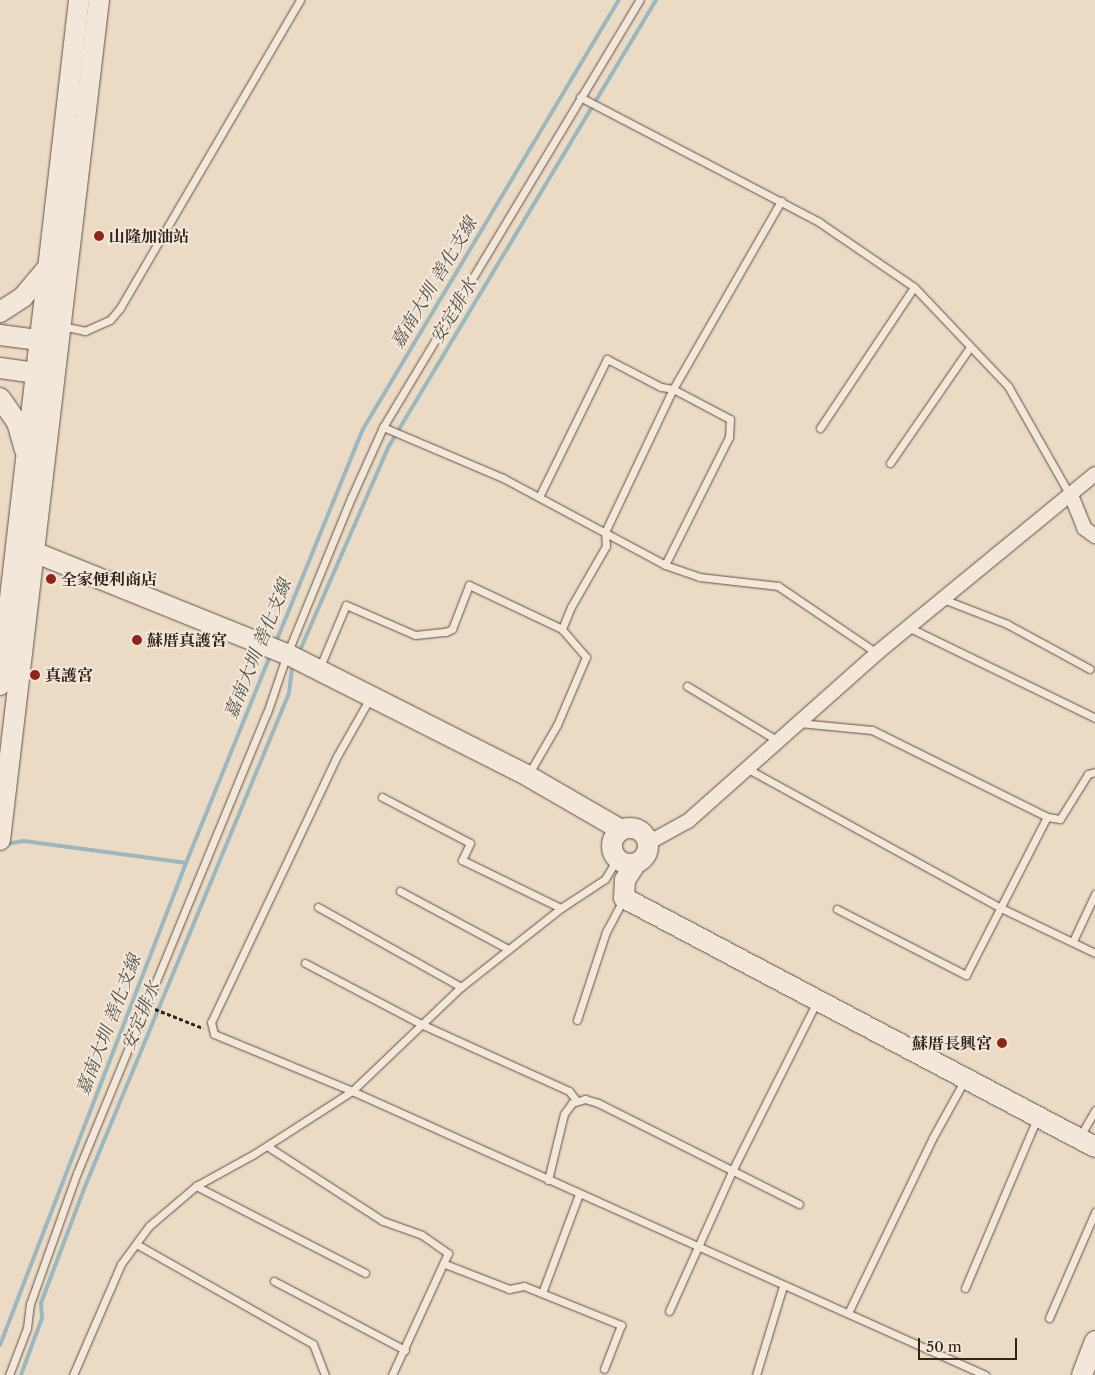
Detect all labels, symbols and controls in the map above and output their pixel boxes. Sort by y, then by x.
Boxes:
water label: 嘉南大圳 善化支線 [386,214,482,352]
place label: 山隆加油站 [109,226,189,246]
marker: 山隆加油站 [93,230,105,242]
water label: 安定排水 [426,275,482,347]
place label: 全家便利商店 [61,569,157,589]
marker: 全家便利商店 [45,573,57,585]
water label: 嘉南大圳 善化支線 [220,576,296,722]
place label: 蘇厝真護宮 [147,630,227,650]
marker: 蘇厝真護宮 [131,634,143,646]
place label: 真護宮 [45,665,93,685]
marker: 真護宮 [29,669,41,681]
water label: 嘉南大圳 善化支線 [72,952,146,1098]
water label: 安定排水 [118,979,164,1053]
place label: 蘇厝長興宮 [912,1033,992,1053]
marker: 蘇厝長興宮 [996,1037,1008,1049]
scale bar [920,1328,1019,1360]
text: 50 m [926,1337,962,1356]

